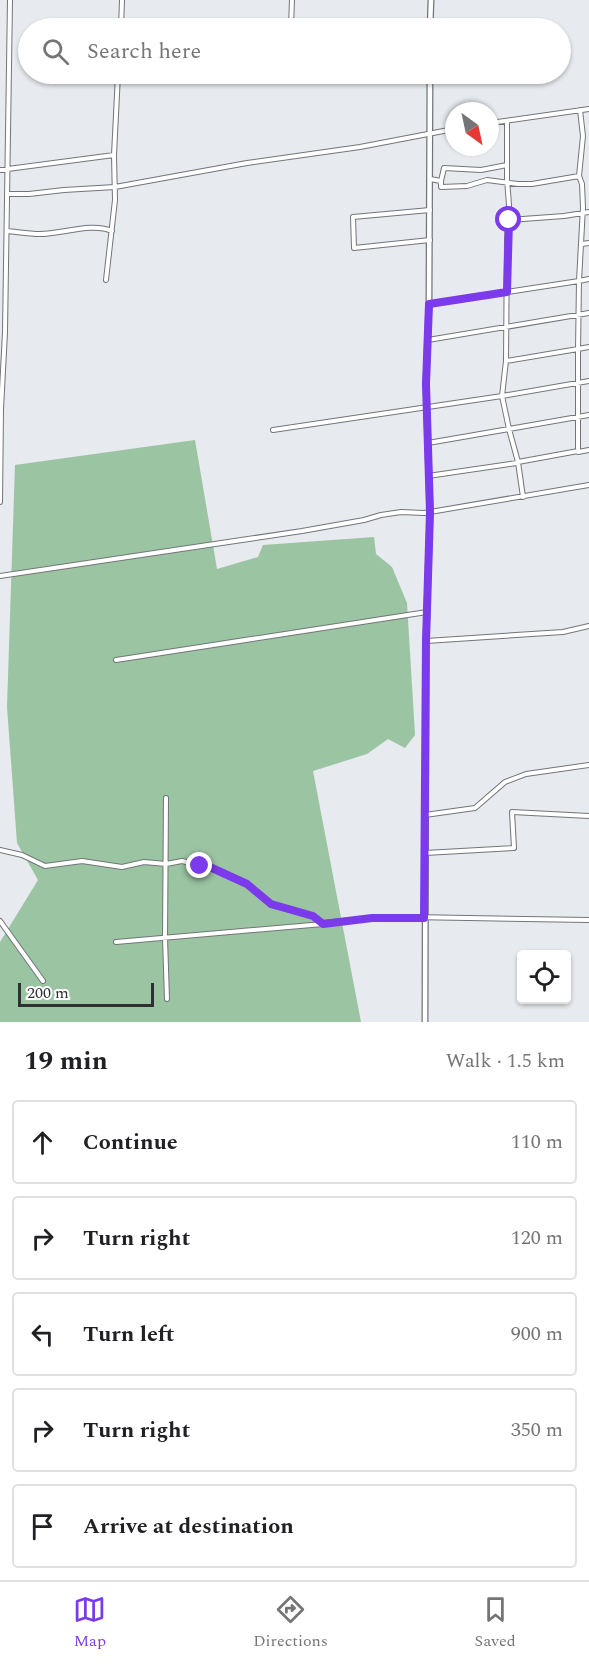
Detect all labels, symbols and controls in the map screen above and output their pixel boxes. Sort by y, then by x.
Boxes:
search box [18,18,571,84]
icon: search [39,35,72,68]
text: Search here [87,35,201,68]
north arrow [445,102,499,156]
route start [495,206,521,232]
route end [186,852,212,878]
map controls [517,950,571,1004]
button: locate [517,950,571,1004]
scale bar [18,980,154,1007]
text: 200 m [27,981,69,1005]
text: 19 min [24,1041,108,1081]
text: Walk · 1.5 km [446,1046,565,1076]
icon: ahead [26,1126,59,1159]
text: Continue [83,1126,178,1159]
text: 110 m [511,1127,563,1157]
icon: right [26,1222,59,1255]
text: Turn right [83,1222,190,1255]
text: 120 m [511,1223,563,1253]
icon: left [26,1318,59,1351]
text: Turn left [83,1318,175,1351]
text: 900 m [511,1319,563,1349]
icon: right [26,1414,59,1447]
text: Turn right [83,1414,190,1447]
text: 350 m [511,1415,563,1445]
icon: arrive [26,1510,59,1543]
text: Arrive at destination [83,1510,294,1543]
tab: Map [73,1593,106,1653]
tab: Directions [253,1593,328,1653]
tab: Saved [475,1593,516,1653]

